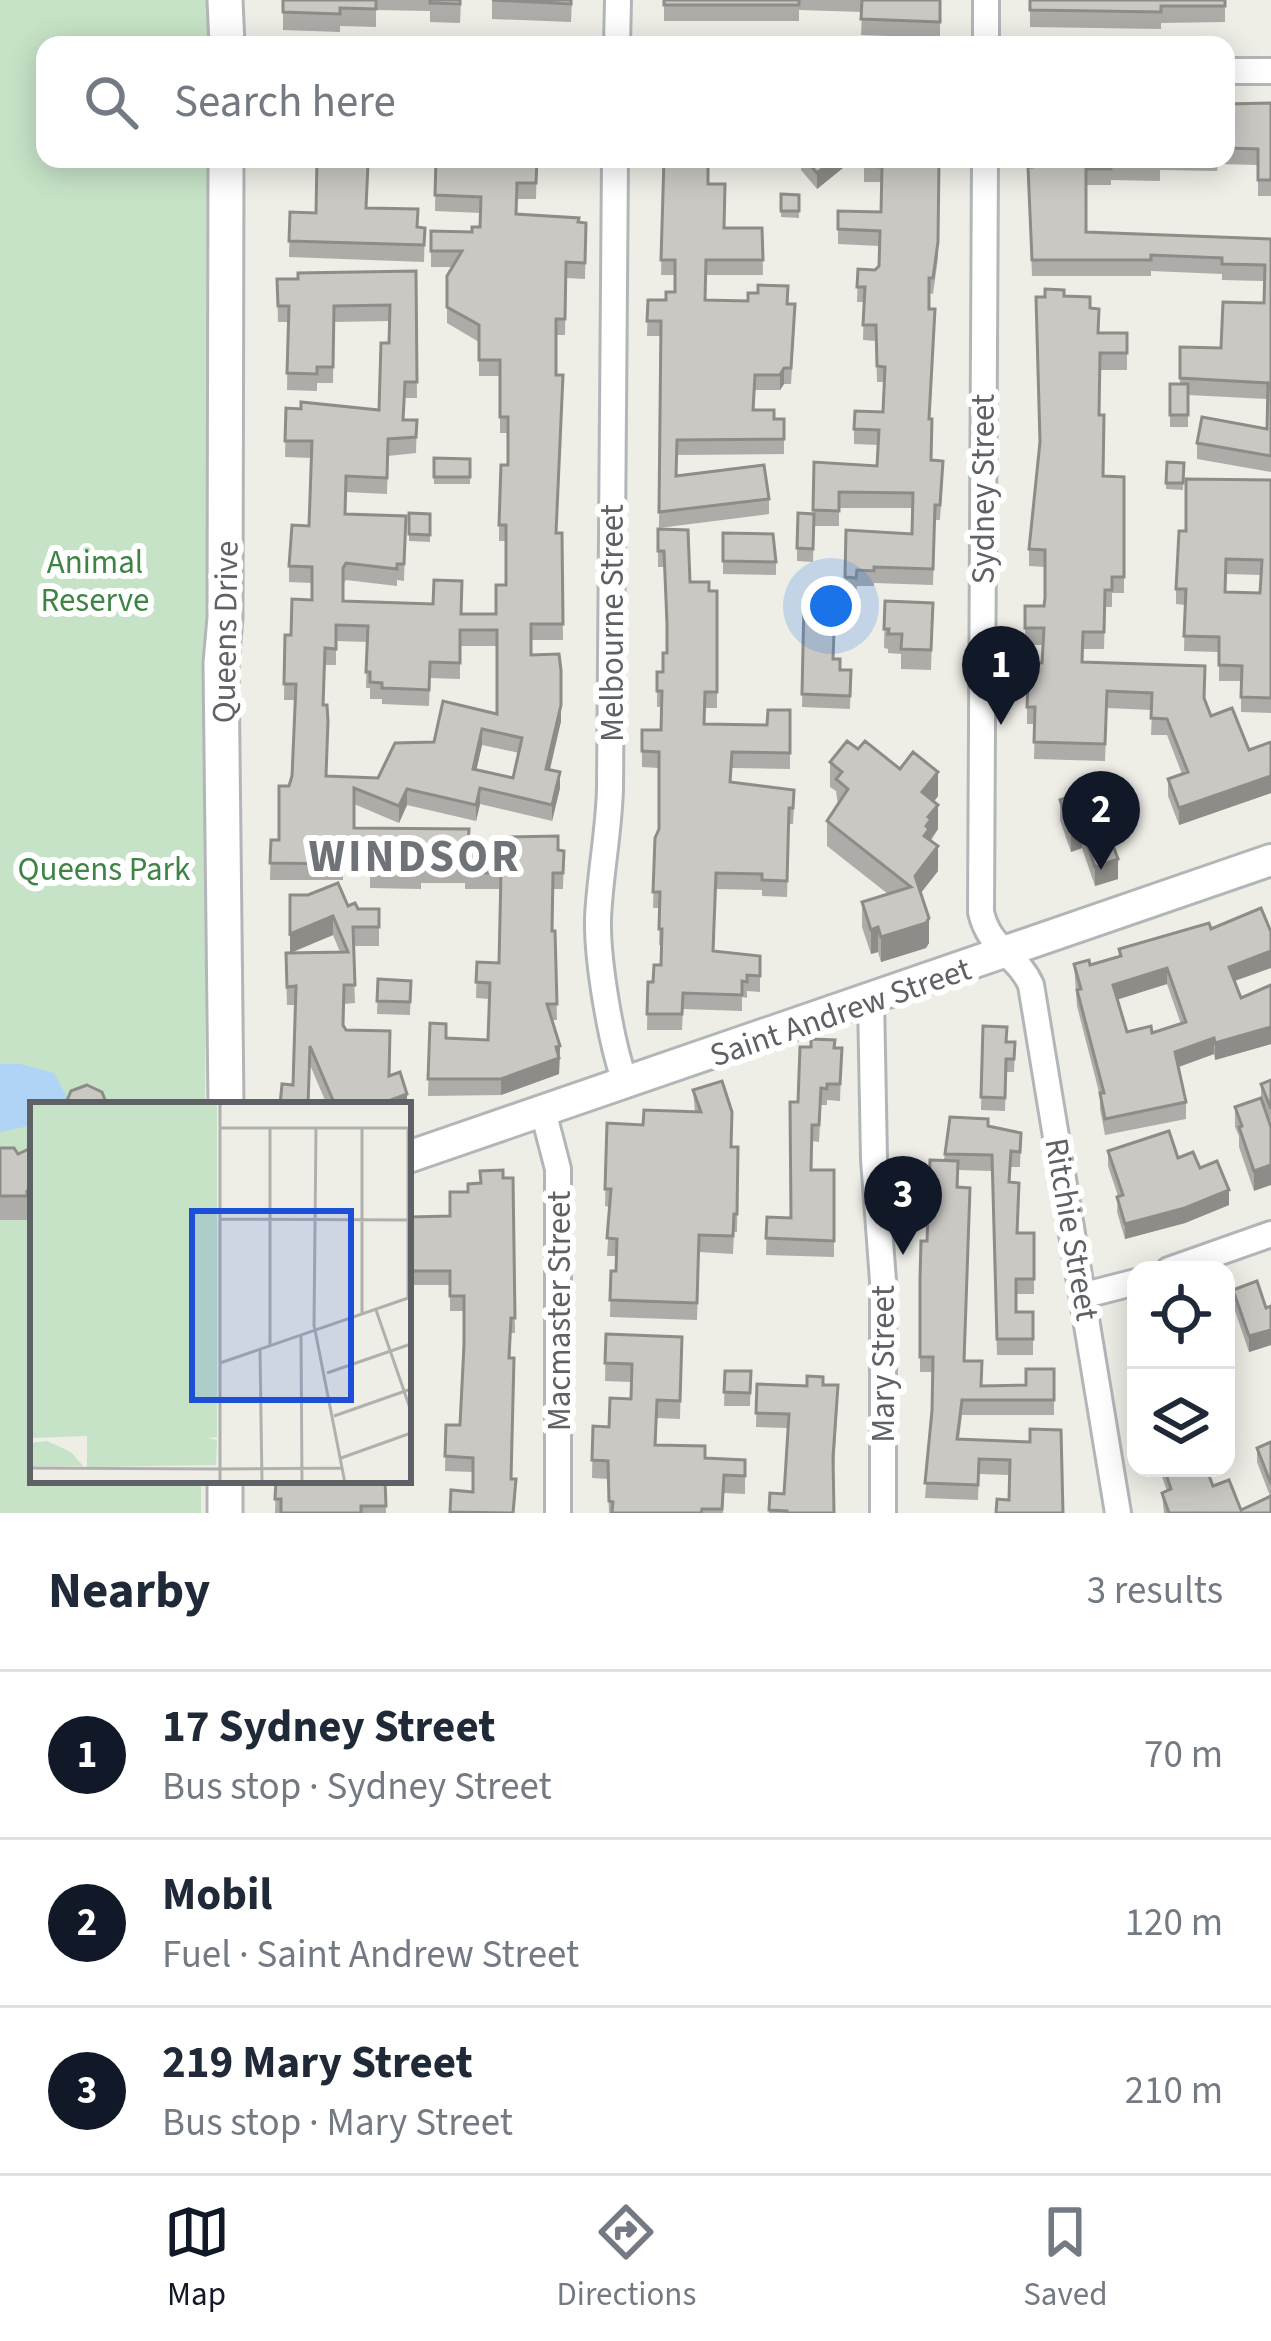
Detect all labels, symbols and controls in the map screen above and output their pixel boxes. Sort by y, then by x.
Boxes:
search box [36,36,1235,168]
icon: search [78,69,144,135]
text: Search here [174,70,396,134]
street label: Sydney Street [960,394,1007,584]
street label: Melbourne Street [589,504,636,742]
park label: Animal Reserve [41,539,149,624]
street label: Queens Drive [200,540,251,724]
your location [801,576,861,636]
pin: 1 [962,626,1040,725]
pin: 2 [1062,771,1140,870]
district label: WINDSOR [308,825,522,889]
park label: Queens Park [18,846,191,893]
street label: Saint Andrew Street [704,946,977,1079]
inset map [30,1102,411,1483]
street label: Ritchie Street [1032,1134,1111,1324]
pin: 3 [864,1156,942,1255]
street label: Macmaster Street [536,1191,583,1431]
map controls [1127,1261,1235,1477]
button: locate [1127,1261,1235,1369]
street label: Mary Street [860,1285,907,1443]
button: layers [1127,1369,1235,1477]
text: Nearby [48,1555,210,1627]
text: 3 results [1087,1563,1223,1619]
text: 17 Sydney Street [162,1695,495,1759]
text: 1 [77,1727,97,1783]
text: 70 m [1144,1727,1223,1783]
text: Bus stop · Sydney Street [162,1759,552,1815]
text: Mobil [162,1863,272,1927]
text: 2 [77,1895,97,1951]
text: 120 m [1125,1895,1223,1951]
text: Fuel · Saint Andrew Street [162,1927,579,1983]
text: 219 Mary Street [162,2031,473,2095]
text: 3 [77,2063,97,2119]
text: 210 m [1125,2063,1223,2119]
text: Bus stop · Mary Street [162,2095,513,2151]
tab: Map [164,2199,230,2318]
tab: Directions [557,2199,696,2318]
tab: Saved [1023,2199,1107,2318]

